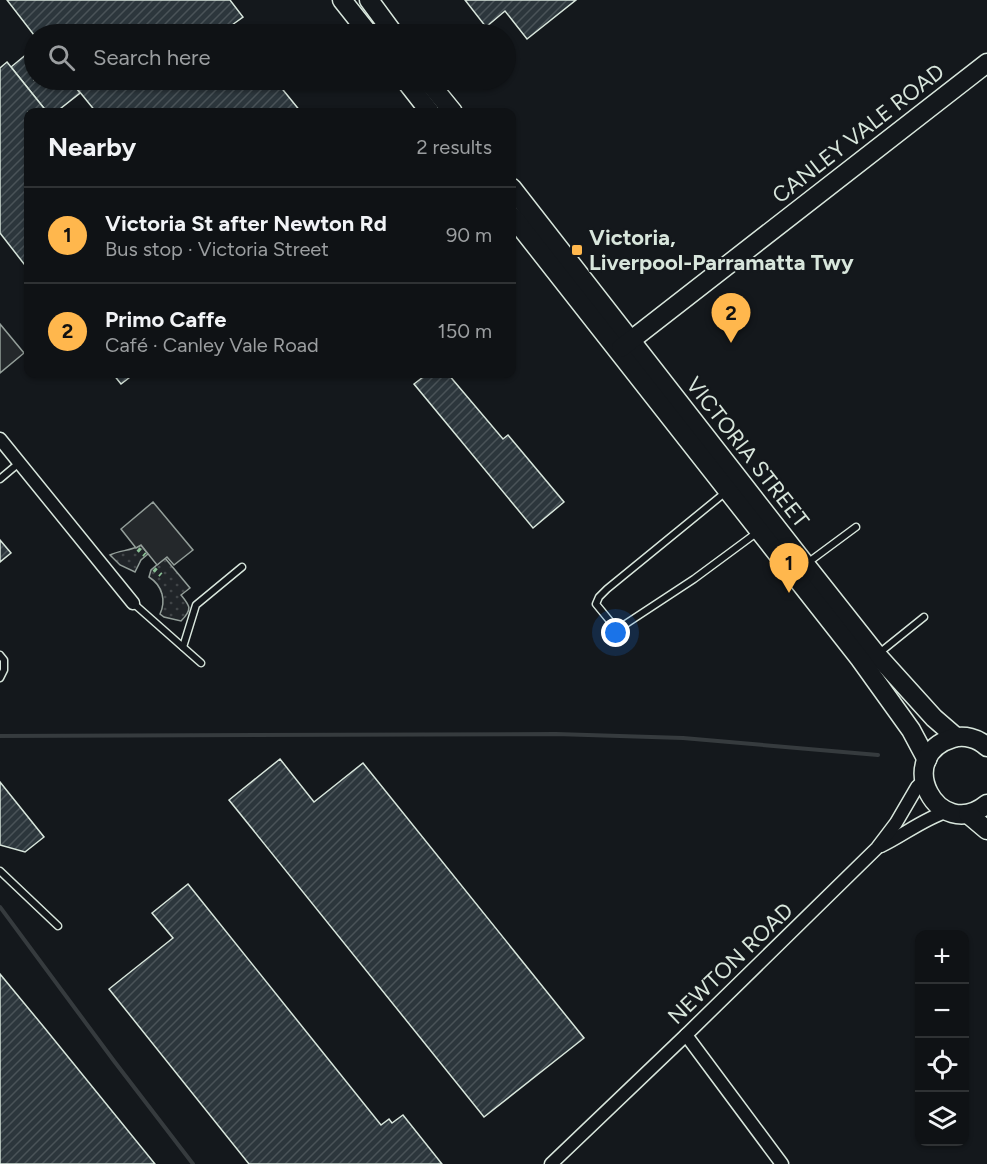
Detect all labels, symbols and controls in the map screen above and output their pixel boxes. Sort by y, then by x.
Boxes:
search box [24,24,516,90]
icon: search [45,41,78,74]
text: Search here [93,44,211,71]
street label: CANLEY VALE ROAD [767,58,950,209]
text: Nearby [48,131,136,163]
text: 2 results [416,135,492,159]
text: Victoria St after Newton Rd [105,210,387,237]
text: 1 [63,223,72,247]
text: 90 m [446,223,492,247]
place label: Victoria, Liverpool-Parramatta Twy [589,224,854,276]
text: Bus stop · Victoria Street [105,237,329,261]
marker: Victoria, Liverpool-Parramatta Twy [570,243,584,257]
pin: 2 [712,294,750,343]
text: Primo Caffe [105,306,226,333]
text: 2 [62,319,73,343]
text: 150 m [437,319,492,343]
text: Café · Canley Vale Road [105,333,319,357]
street label: VICTORIA STREET [680,372,815,533]
pin: 1 [770,544,808,593]
your location [601,618,630,647]
street label: NEWTON ROAD [662,897,799,1030]
map controls [915,930,969,1146]
button: + [915,930,969,984]
button: − [915,984,969,1038]
button: locate [915,1038,969,1092]
button: layers [915,1092,969,1146]

